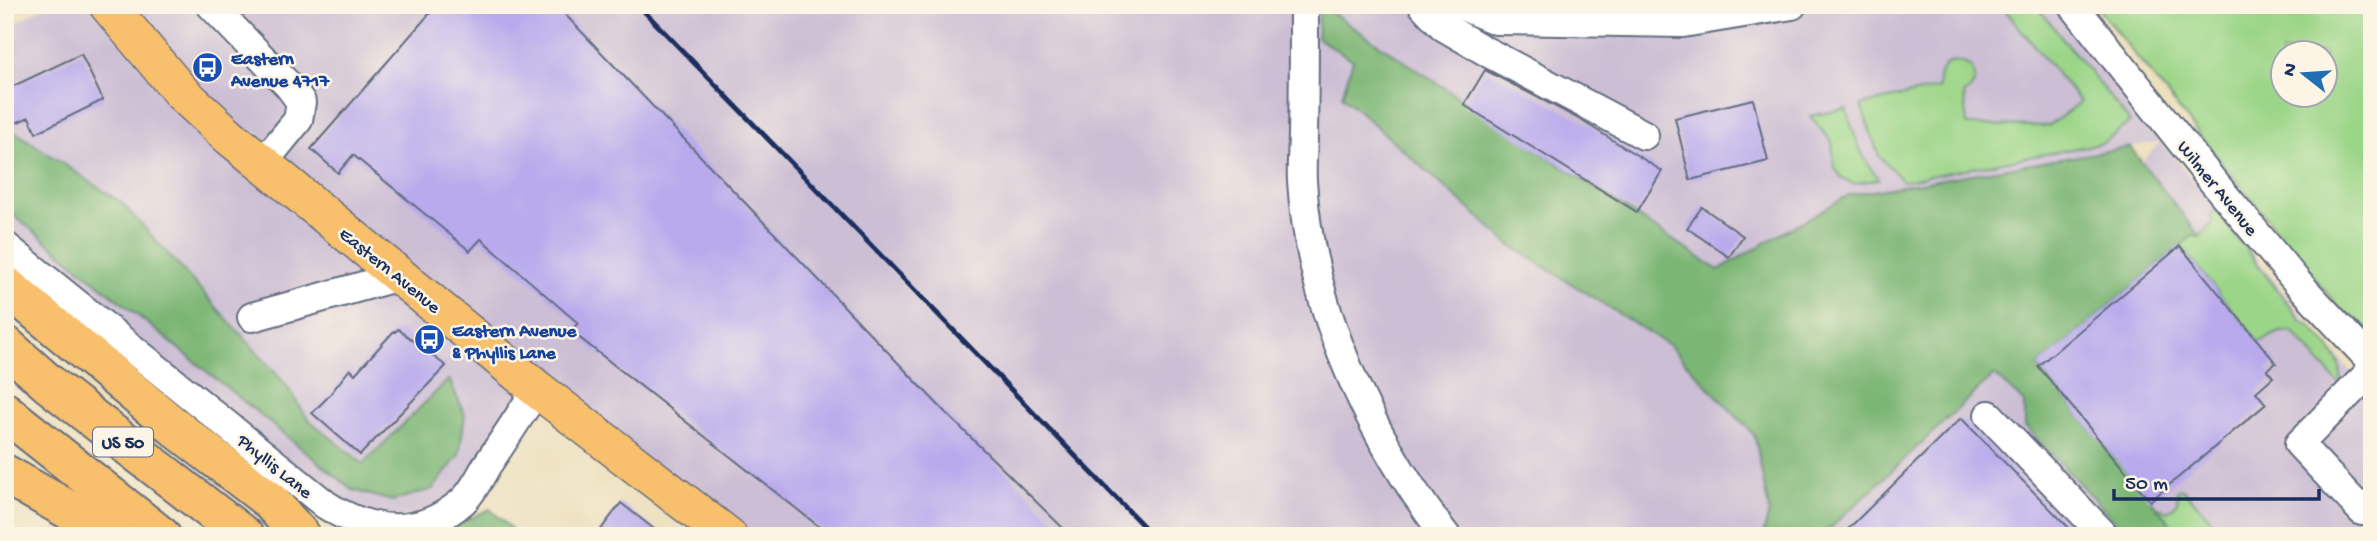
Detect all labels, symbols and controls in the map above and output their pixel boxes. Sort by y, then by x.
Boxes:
north arrow [2268,38,2338,108]
place label: Eastern Avenue 4717 [230,49,330,94]
bus stop icon: Eastern Avenue 4717 [191,51,225,85]
text: N [2278,61,2304,79]
street label: Wilmer Avenue [2171,137,2262,242]
street label: Eastern Avenue [333,224,444,320]
place label: Eastern Avenue & Phyllis Lane [452,321,578,366]
bus stop icon: Eastern Avenue & Phyllis Lane [412,323,446,357]
road number: US 50 [93,428,153,457]
street label: Phyllis Lane [231,430,316,505]
scale bar [2114,457,2319,501]
text: 50 m [2125,473,2168,498]

